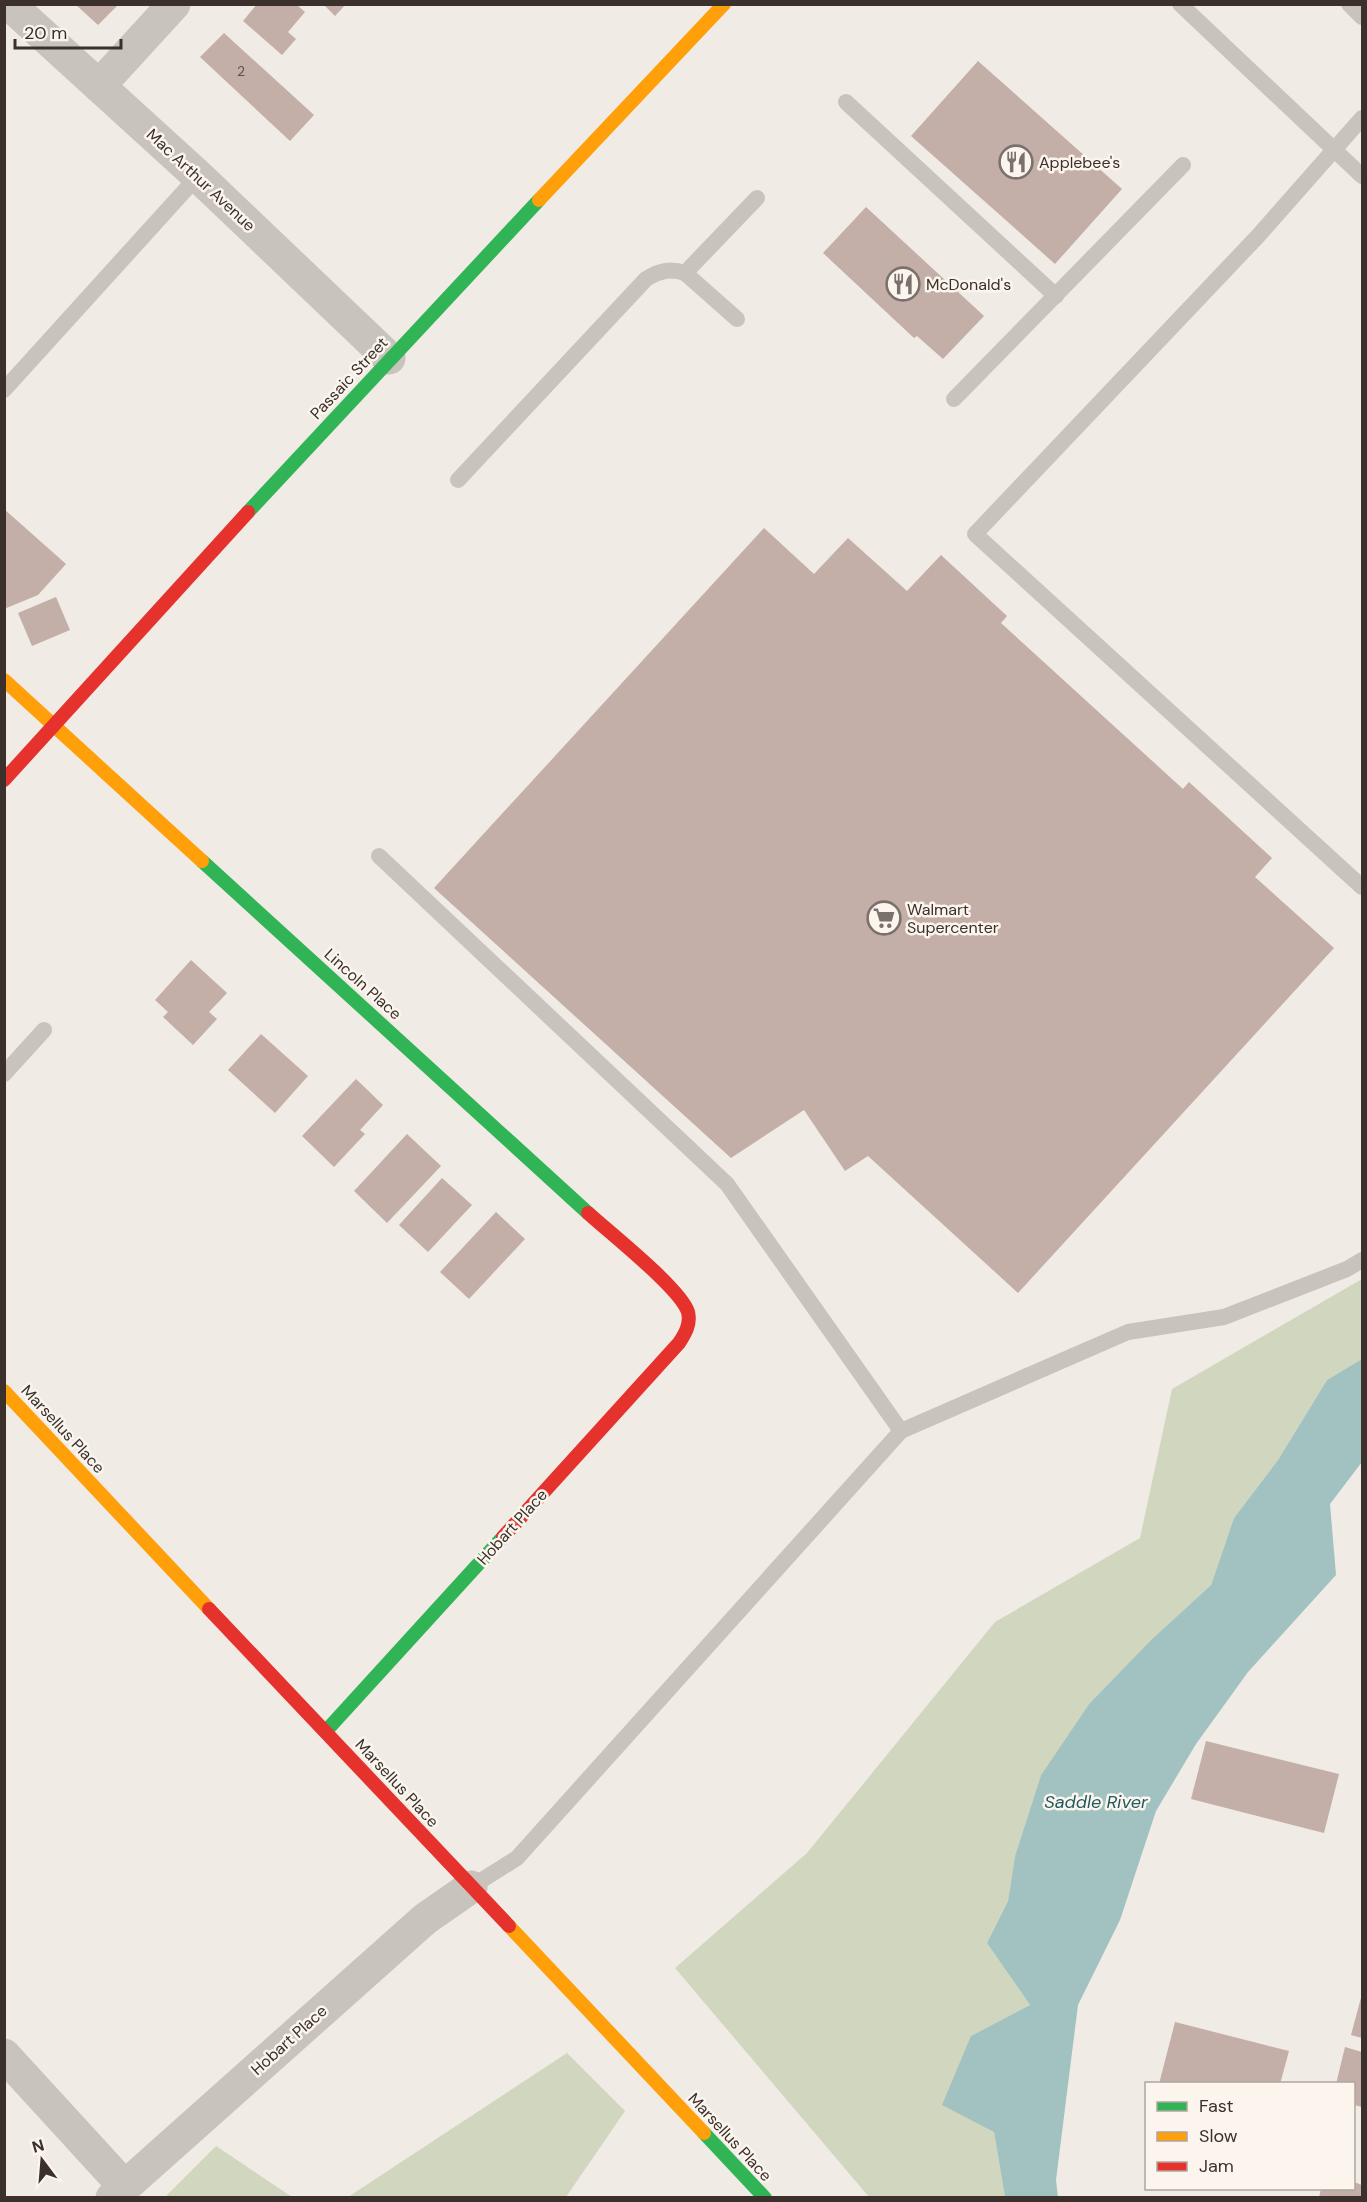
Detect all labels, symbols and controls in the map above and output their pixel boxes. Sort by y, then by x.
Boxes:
scale bar [15,12,122,50]
text: 20 m [24,21,67,45]
house number: 2 [237,62,245,80]
street label: Mac Arthur Avenue [142,124,260,236]
restaurant icon: Applebee's [998,144,1034,180]
place label: Applebee's [1039,152,1120,173]
restaurant icon: McDonald's [885,266,921,302]
place label: McDonald's [926,274,1011,295]
street label: Passaic Street [306,332,392,424]
place label: Walmart Supercenter [907,899,999,938]
supermarket icon: Walmart Supercenter [866,900,902,936]
street label: Lincoln Place [320,944,406,1024]
street label: Marsellus Place [17,1380,109,1478]
street label: Hobart Place [472,1485,552,1569]
street label: Marsellus Place [351,1734,443,1832]
water label: Saddle River [1044,1790,1149,1814]
street label: Hobart Place [247,2000,331,2080]
legend [1145,2082,1355,2190]
street label: Marsellus Place [684,2088,776,2186]
text: Fast [1199,2094,1234,2118]
text: Slow [1199,2124,1238,2148]
north arrow [12,2130,72,2190]
text: N [29,2134,47,2158]
text: Jam [1199,2154,1234,2178]

